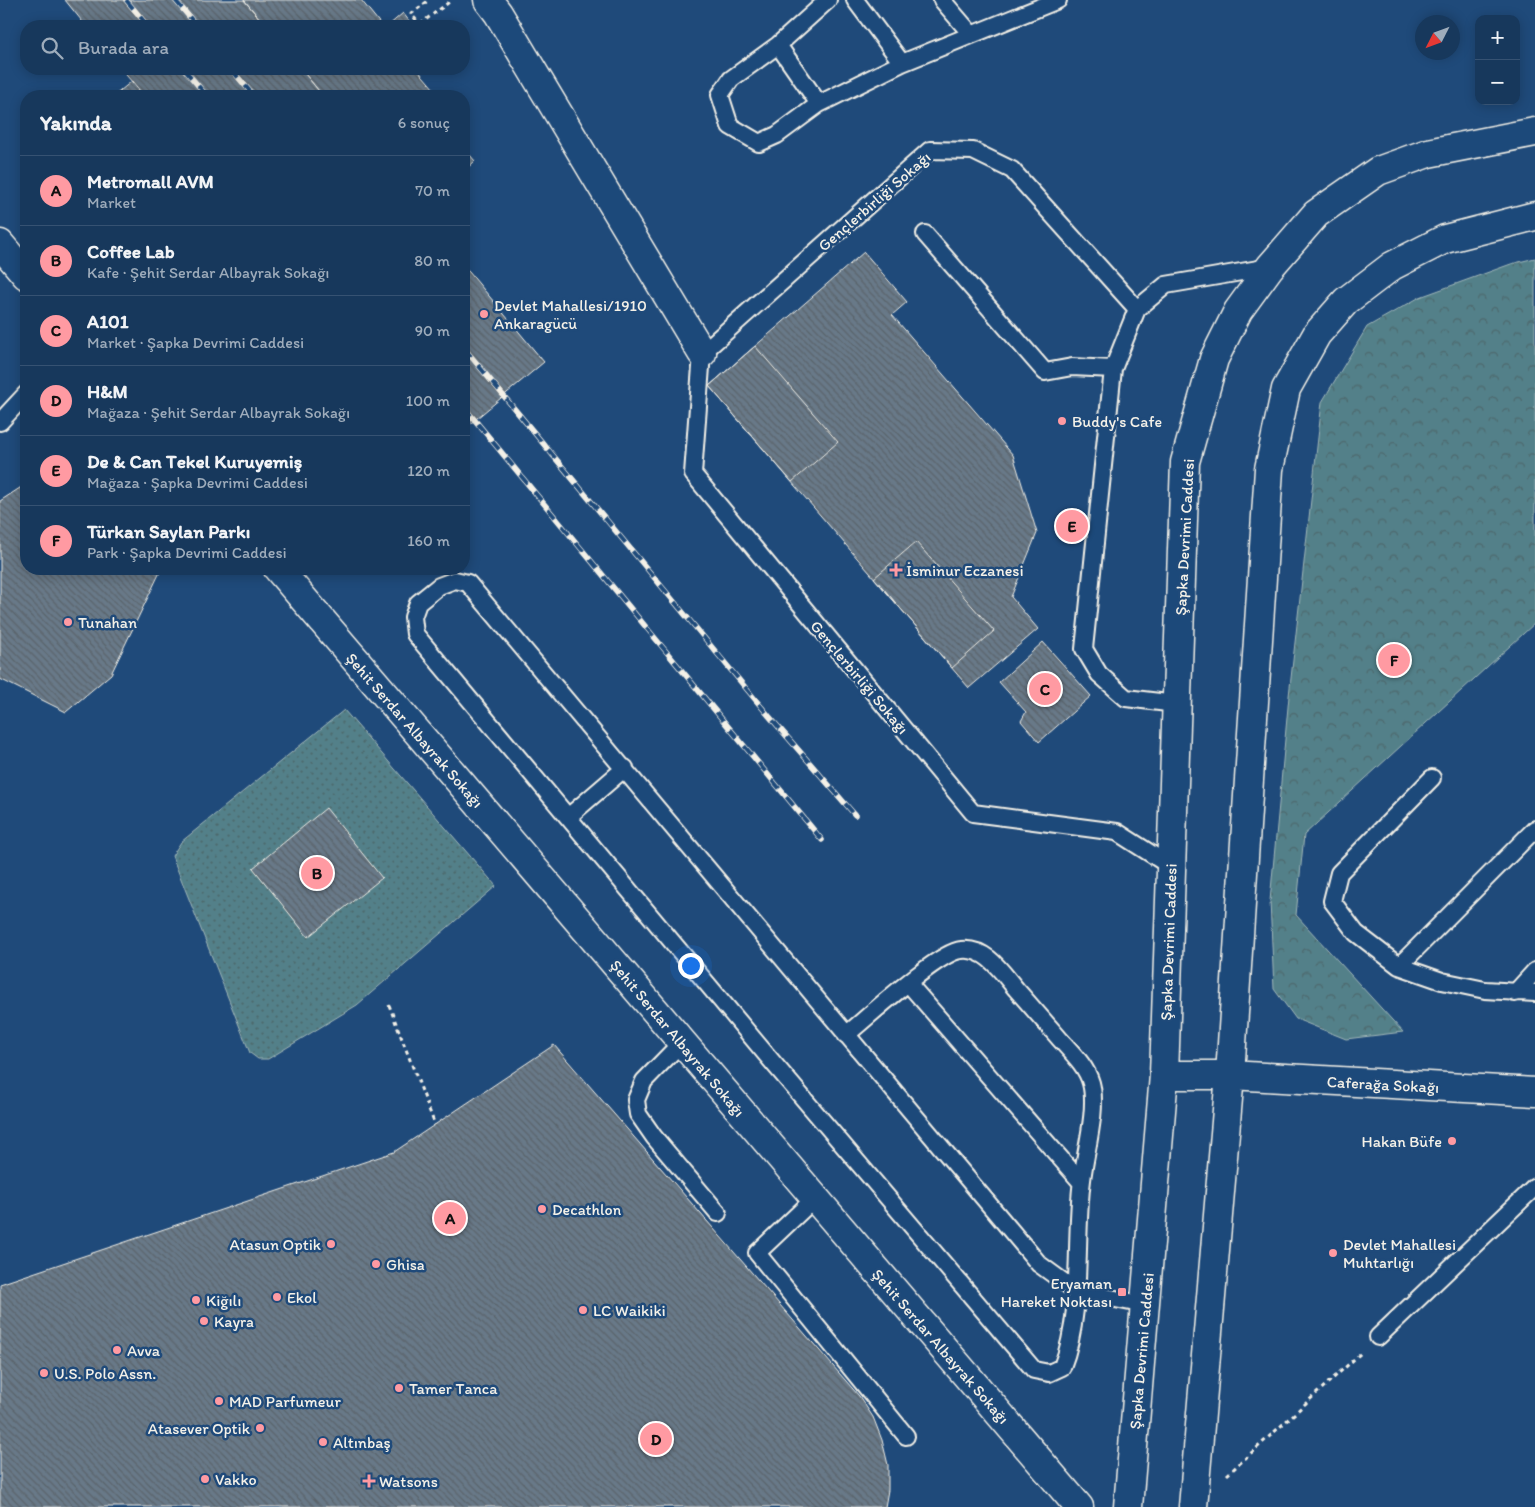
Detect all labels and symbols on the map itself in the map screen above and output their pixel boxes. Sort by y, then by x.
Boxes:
north arrow [1415,15,1460,60]
street label: Gençlerbirliği Sokağı [814,147,934,255]
place label: Devlet Mahallesi/1910 Ankaragücü [494,296,647,333]
marker: Devlet Mahallesi/1910 Ankaragücü [478,308,490,320]
place label: Buddy's Cafe [1072,412,1162,431]
marker: Buddy's Cafe [1056,415,1068,427]
street label: Şapka Devrimi Caddesi [1171,458,1198,616]
pin: E [1056,507,1088,545]
place label: İsminur Eczanesi [906,561,1024,580]
marker: İsminur Eczanesi [890,564,902,576]
place label: Tunahan [78,613,137,632]
marker: Tunahan [62,616,74,628]
street label: Gençlerbirliği Sokağı [806,617,913,738]
pin: F [1378,641,1410,679]
street label: Şehit Serdar Albayrak Sokağı [342,649,487,812]
pin: C [1029,670,1061,708]
pin: B [301,854,333,892]
street label: Şapka Devrimi Caddesi [1156,863,1181,1021]
your location [678,953,704,979]
street label: Şehit Serdar Albayrak Sokağı [606,956,749,1121]
street label: Caferağa Sokağı [1326,1072,1440,1097]
place label: Hakan Büfe [1362,1132,1442,1151]
marker: Hakan Büfe [1446,1135,1458,1147]
pin: A [434,1199,466,1237]
place label: Decathlon [552,1200,622,1219]
marker: Decathlon [536,1203,548,1215]
place label: Atasun Optik [229,1235,322,1254]
place label: Devlet Mahallesi Muhtarlığı [1343,1235,1456,1272]
marker: Atasun Optik [325,1238,337,1250]
marker: Devlet Mahallesi Muhtarlığı [1327,1247,1339,1259]
place label: Ghisa [386,1255,425,1274]
marker: Ghisa [370,1258,382,1270]
street label: Şehit Serdar Albayrak Sokağı [868,1265,1013,1428]
street label: Şapka Devrimi Caddesi [1125,1272,1158,1430]
place label: Eryaman Hareket Noktası [1001,1274,1112,1311]
marker: Eryaman Hareket Noktası [1116,1286,1128,1298]
place label: Ekol [287,1288,317,1307]
place label: Kiğılı [206,1291,241,1310]
marker: Ekol [271,1291,283,1303]
marker: Kiğılı [190,1294,202,1306]
place label: LC Waikiki [593,1301,666,1320]
marker: LC Waikiki [577,1304,589,1316]
place label: Kayra [214,1312,254,1331]
marker: Kayra [198,1315,210,1327]
place label: Avva [127,1341,161,1360]
marker: Avva [111,1344,123,1356]
place label: U.S. Polo Assn. [54,1364,156,1383]
marker: U.S. Polo Assn. [38,1367,50,1379]
place label: Tamer Tanca [409,1379,498,1398]
marker: Tamer Tanca [393,1382,405,1394]
place label: MAD Parfumeur [229,1392,341,1411]
marker: MAD Parfumeur [213,1395,225,1407]
place label: Atasever Optik [148,1419,251,1438]
pin: D [640,1420,672,1458]
marker: Atasever Optik [254,1422,266,1434]
place label: Altınbaş [333,1433,391,1452]
marker: Altınbaş [317,1436,329,1448]
place label: Vakko [215,1470,257,1489]
place label: Watsons [379,1472,438,1491]
marker: Vakko [199,1473,211,1485]
marker: Watsons [363,1475,375,1487]

